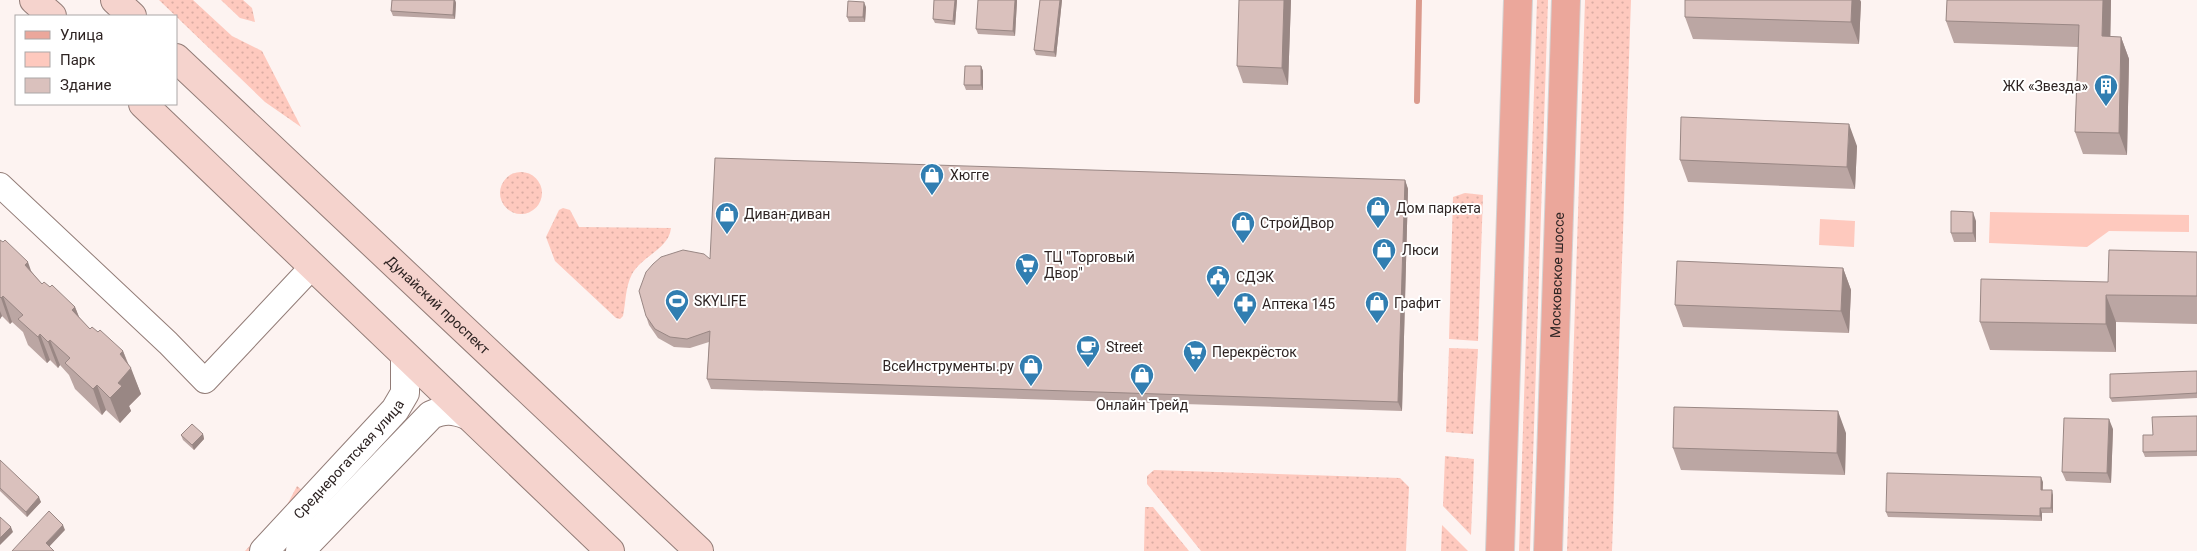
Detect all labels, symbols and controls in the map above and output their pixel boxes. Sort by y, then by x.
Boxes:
legend [15,15,178,105]
text: Улица [60,26,103,44]
text: Парк [60,51,95,69]
building icon: ЖК «Звезда» [2093,73,2119,107]
text: Здание [60,76,111,94]
place label: ЖК «Звезда» [2003,78,2088,94]
shop icon: Хюгге [919,162,945,196]
place label: Хюгге [950,167,989,183]
shop icon: Дом паркета [1365,195,1391,229]
place label: Дом паркета [1396,200,1481,216]
shop icon: Диван-диван [714,201,740,235]
place label: Диван-диван [744,206,830,222]
shop icon: СтройДвор [1230,210,1256,244]
street label: Московское шоссе [1547,212,1567,338]
place label: СтройДвор [1260,215,1334,231]
shop icon: Люси [1371,237,1397,271]
place label: Люси [1402,242,1439,258]
place label: ТЦ "Торговый Двор" [1044,249,1135,281]
street label: Дунайский проспект [383,252,493,358]
supermarket icon: ТЦ "Торговый Двор" [1014,252,1040,286]
public building icon: СДЭК [1205,264,1231,298]
place label: СДЭК [1236,269,1274,285]
sports icon: SKYLIFE [664,288,690,322]
shop icon: Графит [1364,290,1390,324]
pharmacy icon: Аптека 145 [1232,291,1258,325]
place label: SKYLIFE [694,293,747,309]
place label: Графит [1394,295,1441,311]
place label: Аптека 145 [1262,296,1335,312]
cafe icon: Street [1075,334,1101,368]
place label: Street [1106,339,1143,355]
supermarket icon: Перекрёсток [1182,339,1208,373]
place label: Перекрёсток [1212,344,1297,360]
shop icon: ВсеИнструменты.ру [1018,353,1044,387]
place label: ВсеИнструменты.ру [882,358,1014,374]
shop icon: Онлайн Трейд [1129,362,1155,396]
street label: Среднерогатская улица [290,397,407,522]
place label: Онлайн Трейд [1096,397,1189,413]

